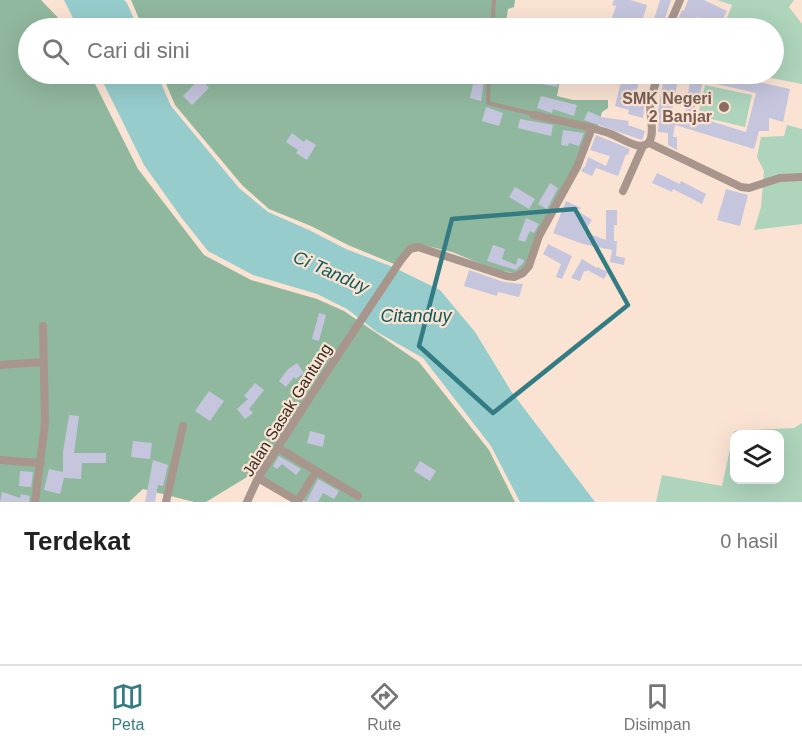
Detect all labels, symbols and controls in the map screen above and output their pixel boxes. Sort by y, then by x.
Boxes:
search box [18,18,784,84]
icon: search [39,35,72,68]
text: Cari di sini [87,38,190,63]
place label: SMK Negeri 2 Banjar [622,90,712,125]
marker: SMK Negeri 2 Banjar [717,100,731,114]
water label: Ci Tanduy [290,247,373,298]
water label: Citanduy [380,306,453,326]
street label: Jalan Sasak Gantung [239,341,335,479]
map controls [730,430,784,484]
button: layers [730,430,784,484]
text: Terdekat [24,526,130,556]
text: 0 hasil [720,530,778,552]
tab: Peta [111,680,144,734]
tab: Rute [367,680,401,734]
tab: Disimpan [624,680,691,734]

